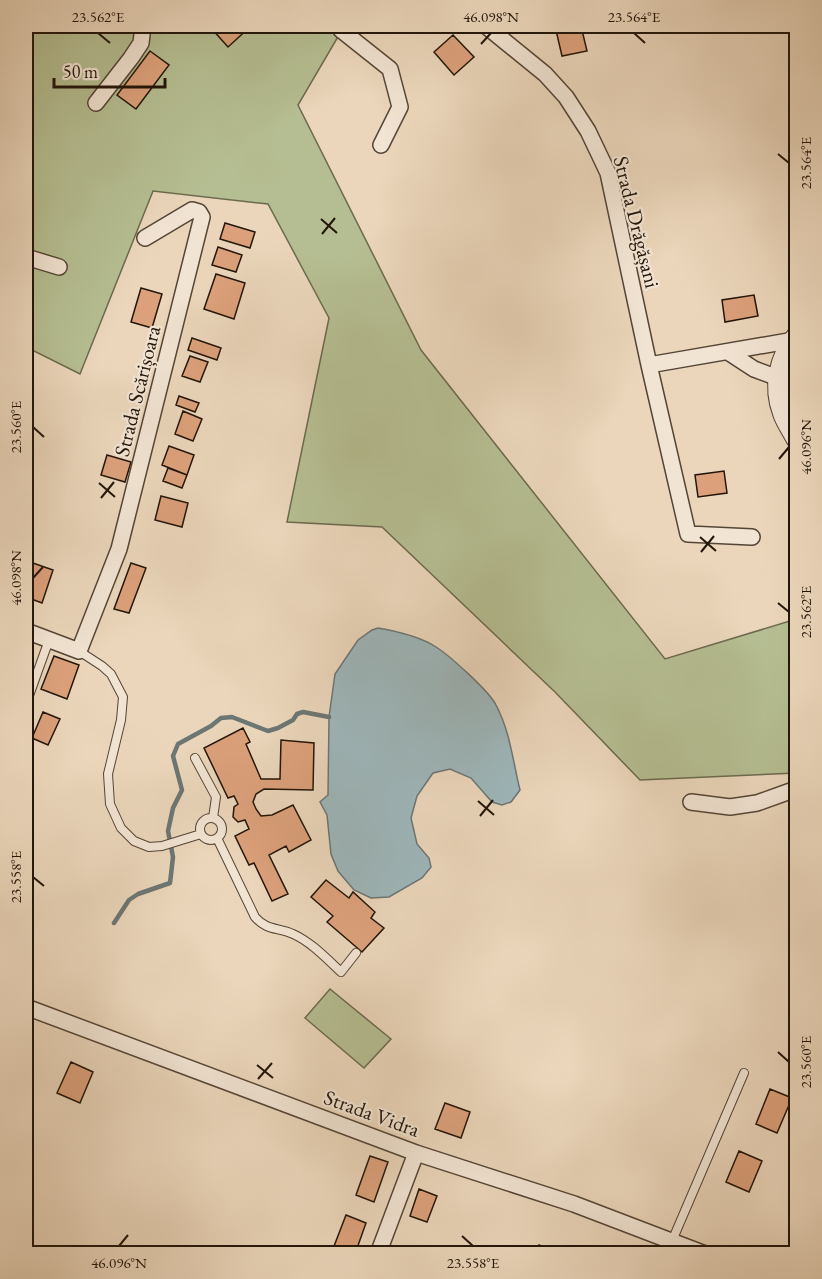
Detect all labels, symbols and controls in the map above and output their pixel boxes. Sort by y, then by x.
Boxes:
text: 23.562°E [72,7,125,26]
text: 46.098°N [463,7,519,26]
text: 23.564°E [608,7,661,26]
scale bar [54,51,165,89]
text: 50 m [63,60,98,83]
text: 23.564°E [796,136,815,189]
street label: Strada Drăgășani [608,153,666,291]
street label: Strada Scărișoara [108,322,166,459]
text: 23.560°E [6,400,25,453]
text: 46.096°N [796,419,815,475]
text: 46.098°N [6,550,25,606]
text: 23.562°E [796,585,815,638]
text: 23.558°E [6,850,25,903]
text: 23.560°E [796,1035,815,1088]
street label: Strada Vidra [320,1083,424,1143]
text: 46.096°N [91,1253,147,1272]
text: 23.558°E [447,1253,500,1272]

